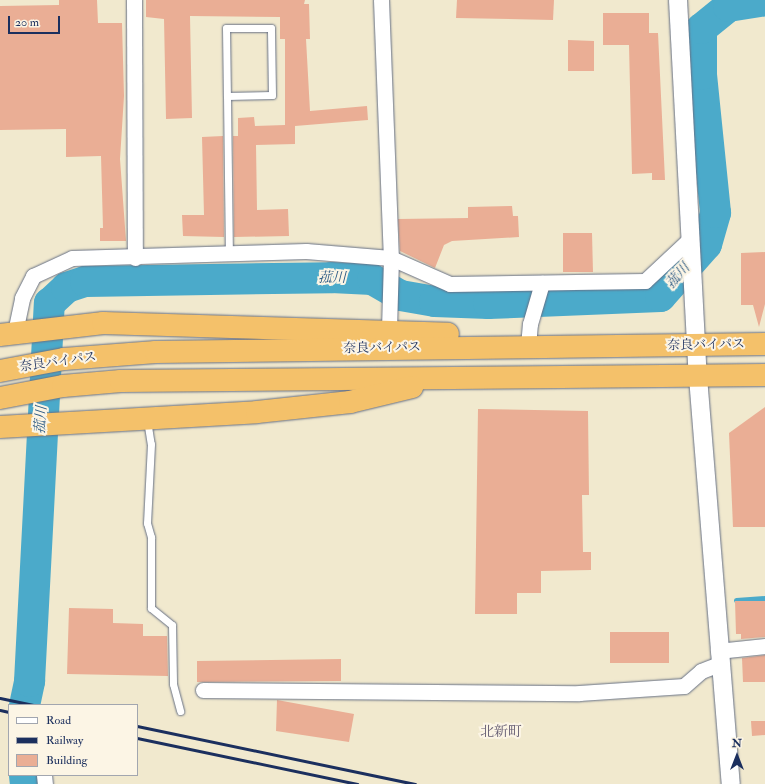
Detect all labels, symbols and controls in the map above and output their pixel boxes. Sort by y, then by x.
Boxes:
scale bar [10,8,62,34]
text: 20 m [15,15,39,30]
water label: 菰川 [662,260,694,292]
water label: 菰川 [318,270,346,286]
street label: 奈良バイパス [667,337,745,353]
street label: 奈良バイパス [343,340,421,356]
street label: 奈良バイパス [18,349,98,375]
water label: 菰川 [32,405,50,435]
legend [8,704,138,776]
text: Road [46,713,71,728]
district label: 北新町 [480,724,522,740]
text: Railway [46,733,83,748]
north arrow [717,736,757,776]
text: N [732,737,742,750]
text: Building [46,753,87,768]

